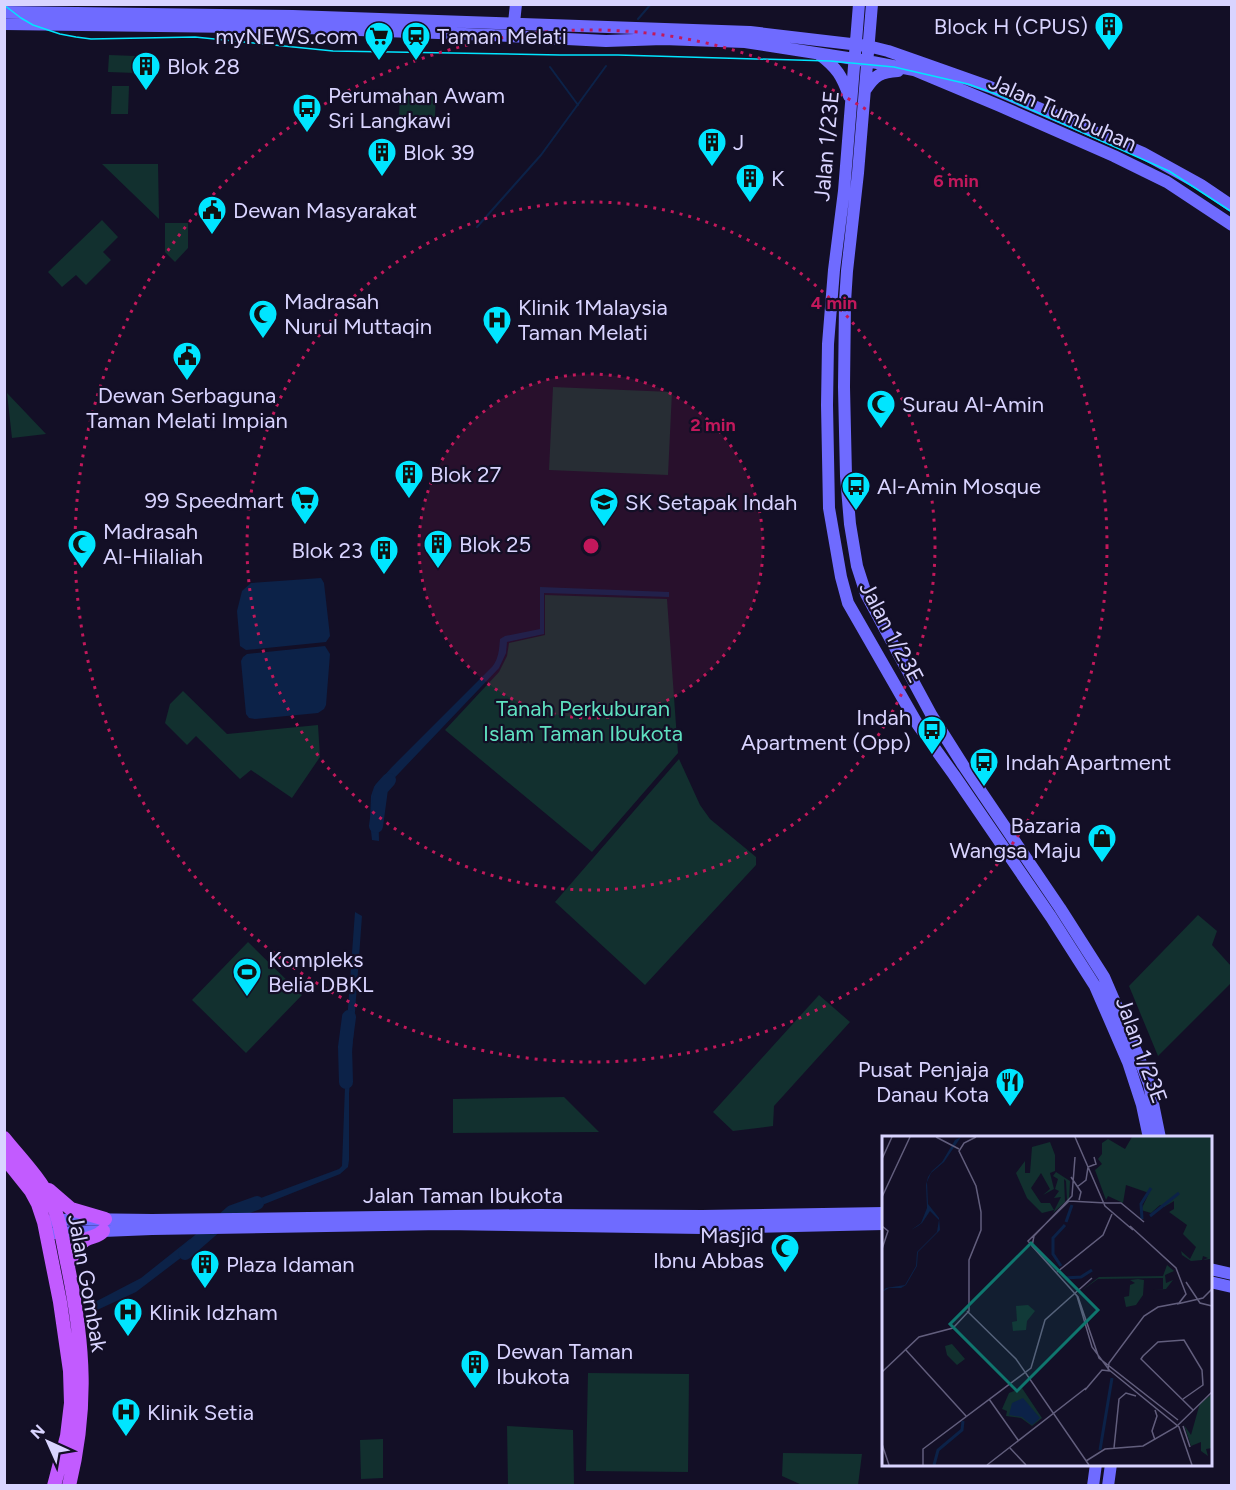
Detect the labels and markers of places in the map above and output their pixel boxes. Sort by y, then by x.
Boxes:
building icon: Block H (CPUS) [1093,10,1125,52]
place label: Block H (CPUS) [934,13,1088,40]
supermarket icon: myNEWS.com [363,20,395,62]
station icon: Taman Melati [400,20,432,62]
place label: myNEWS.com [215,23,358,50]
place label: Taman Melati [437,23,567,50]
building icon: Blok 28 [130,50,162,92]
place label: Blok 28 [167,53,240,80]
place label: Perumahan Awam Sri Langkawi [328,82,505,134]
bus stop icon: Perumahan Awam Sri Langkawi [291,92,323,134]
building icon: J [696,126,728,168]
place label: J [733,129,744,156]
building icon: Blok 39 [366,136,398,178]
place label: Blok 39 [403,139,475,166]
building icon: K [734,162,766,204]
place label: K [771,165,785,192]
public building icon: Dewan Masyarakat [196,194,228,236]
place label: Dewan Masyarakat [233,197,417,224]
place label: Madrasah Nurul Muttaqin [284,288,432,340]
place label: Klinik 1Malaysia Taman Melati [518,294,668,346]
mosque icon: Madrasah Nurul Muttaqin [247,298,279,340]
hospital icon: Klinik 1Malaysia Taman Melati [481,304,513,346]
public building icon: Dewan Serbaguna Taman Melati Impian [171,340,203,382]
place label: Dewan Serbaguna Taman Melati Impian [86,382,288,434]
mosque icon: Surau Al-Amin [865,388,897,430]
place label: Surau Al-Amin [902,391,1044,418]
building icon: Blok 27 [393,458,425,500]
place label: Blok 27 [430,461,501,488]
bus stop icon: Al-Amin Mosque [840,470,872,512]
place label: Al-Amin Mosque [877,473,1041,500]
supermarket icon: 99 Speedmart [289,484,321,526]
school or university icon: SK Setapak Indah [588,486,620,528]
place label: 99 Speedmart [145,487,284,514]
place label: SK Setapak Indah [625,489,797,516]
place label: Madrasah Al-Hilaliah [103,518,203,570]
mosque icon: Madrasah Al-Hilaliah [66,528,98,570]
building icon: Blok 25 [422,528,454,570]
place label: Blok 25 [459,531,531,558]
building icon: Blok 23 [368,534,400,576]
centre of rings [581,536,601,556]
place label: Blok 23 [292,537,363,564]
place label: Indah Apartment (Opp) [741,704,911,756]
bus stop icon: Indah Apartment (Opp) [916,714,948,756]
bus stop icon: Indah Apartment [968,746,1000,788]
place label: Indah Apartment [1005,749,1171,776]
place label: Bazaria Wangsa Maju [949,812,1081,864]
shop icon: Bazaria Wangsa Maju [1086,822,1118,864]
place label: Kompleks Belia DBKL [268,946,374,998]
sports icon: Kompleks Belia DBKL [231,956,263,998]
place label: Pusat Penjaja Danau Kota [858,1056,989,1108]
restaurant icon: Pusat Penjaja Danau Kota [994,1066,1026,1108]
place label: Masjid Ibnu Abbas [653,1222,764,1274]
mosque icon: Masjid Ibnu Abbas [769,1232,801,1274]
building icon: Plaza Idaman [189,1248,221,1290]
place label: Plaza Idaman [226,1251,355,1278]
hospital icon: Klinik Idzham [112,1296,144,1338]
place label: Klinik Idzham [149,1299,278,1326]
place label: Dewan Taman Ibukota [496,1338,633,1390]
building icon: Dewan Taman Ibukota [459,1348,491,1390]
hospital icon: Klinik Setia [110,1396,142,1438]
place label: Klinik Setia [147,1399,254,1426]

